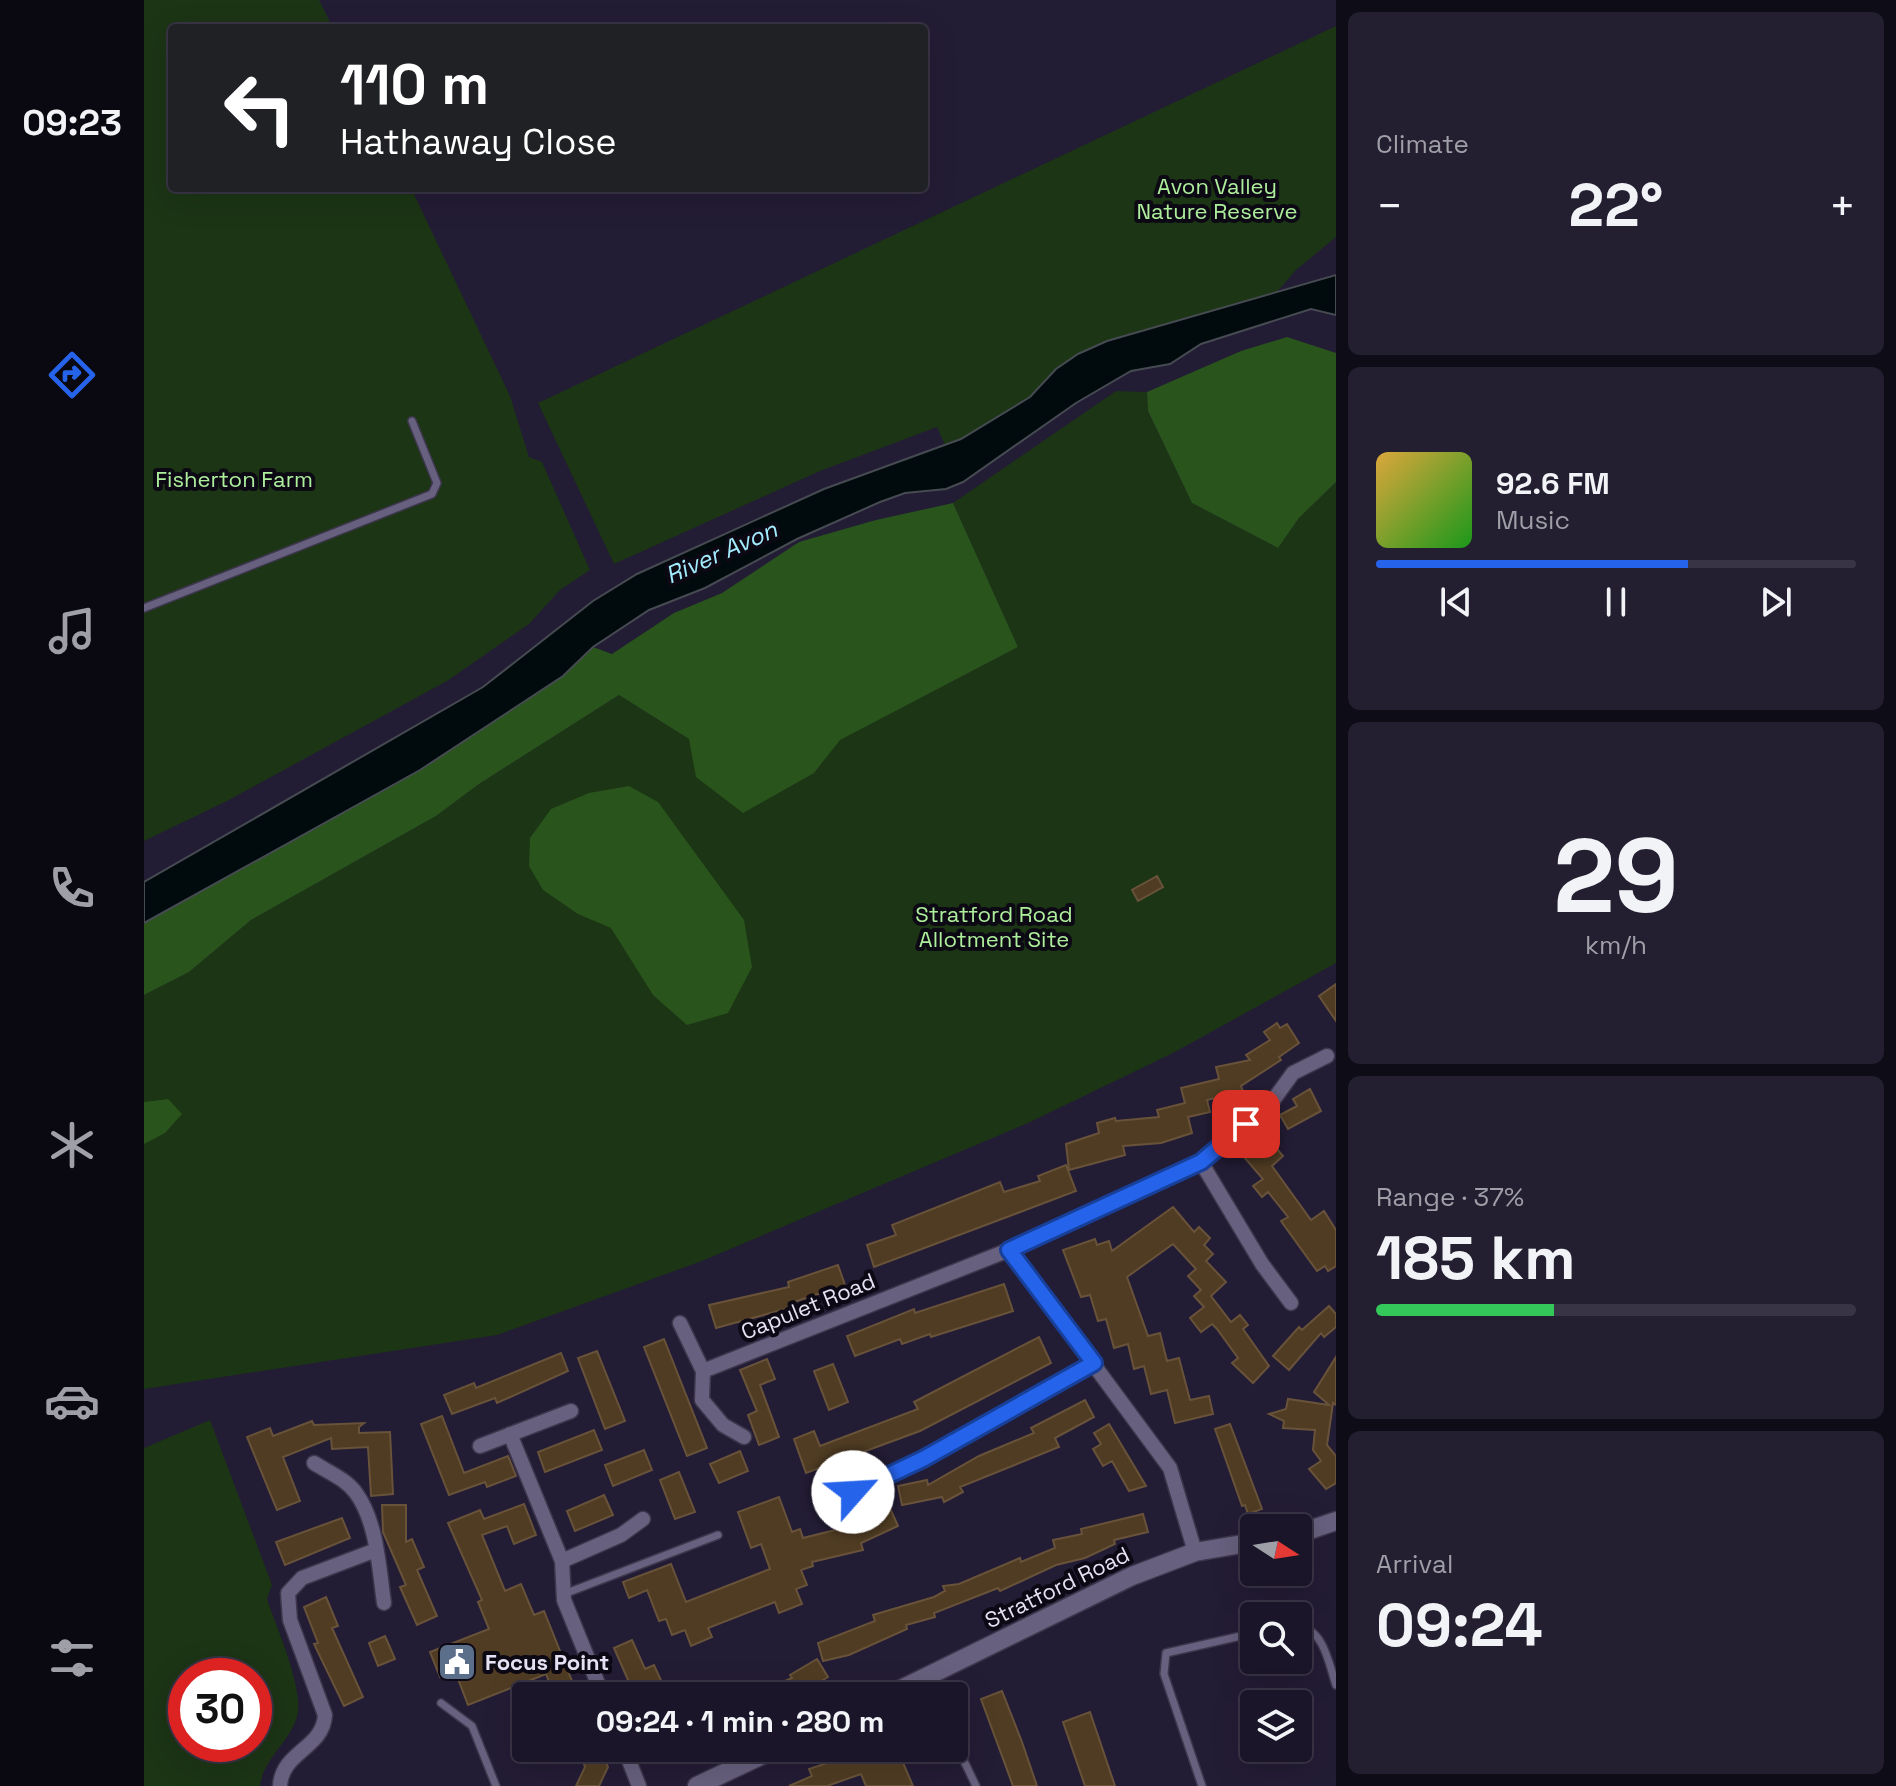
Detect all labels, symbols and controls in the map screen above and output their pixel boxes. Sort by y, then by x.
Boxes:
text: 110 m [340,49,489,120]
icon: left [208,56,312,160]
text: 09:23 [22,100,122,146]
text: Hathaway Close [340,119,617,165]
text: Climate [1376,127,1469,161]
text: 22° [1569,167,1663,244]
park label: Avon Valley Nature Reserve [1137,172,1297,225]
text: − [1376,178,1403,234]
text: + [1829,178,1856,234]
icon: directions [44,347,100,403]
text: 92.6 FM [1496,464,1610,503]
park label: Fisherton Farm [155,465,313,493]
text: Music [1496,503,1570,537]
water label: River Avon [660,513,783,590]
icon: previous [1434,580,1478,624]
icon: pause [1594,580,1638,624]
icon: next [1754,580,1798,624]
icon: music [44,603,100,659]
text: 29 [1553,810,1679,942]
icon: phone [44,860,100,916]
park label: Stratford Road Allotment Site [915,900,1073,953]
text: km/h [1585,928,1647,962]
pin [1212,1090,1280,1158]
icon: arrive [1224,1102,1268,1146]
icon: climate [44,1117,100,1173]
text: Range · 37% [1376,1180,1524,1214]
text: 185 km [1376,1220,1575,1297]
street label: Capulet Road [737,1266,879,1346]
icon: car [44,1373,100,1429]
position arrow [811,1450,895,1534]
north arrow [1240,1514,1312,1586]
map controls [1240,1514,1312,1762]
street label: Stratford Road [980,1540,1134,1634]
text: Arrival [1376,1547,1453,1581]
text: 09:24 [1376,1587,1543,1664]
button: search [1240,1602,1312,1674]
icon: filters [44,1630,100,1686]
public building icon: Focus Point [436,1641,478,1683]
place label: Focus Point [485,1648,609,1676]
speed limit sign: 30 [168,1658,272,1762]
button: layers [1240,1690,1312,1762]
text: 09:24 · 1 min · 280 m [596,1702,884,1741]

